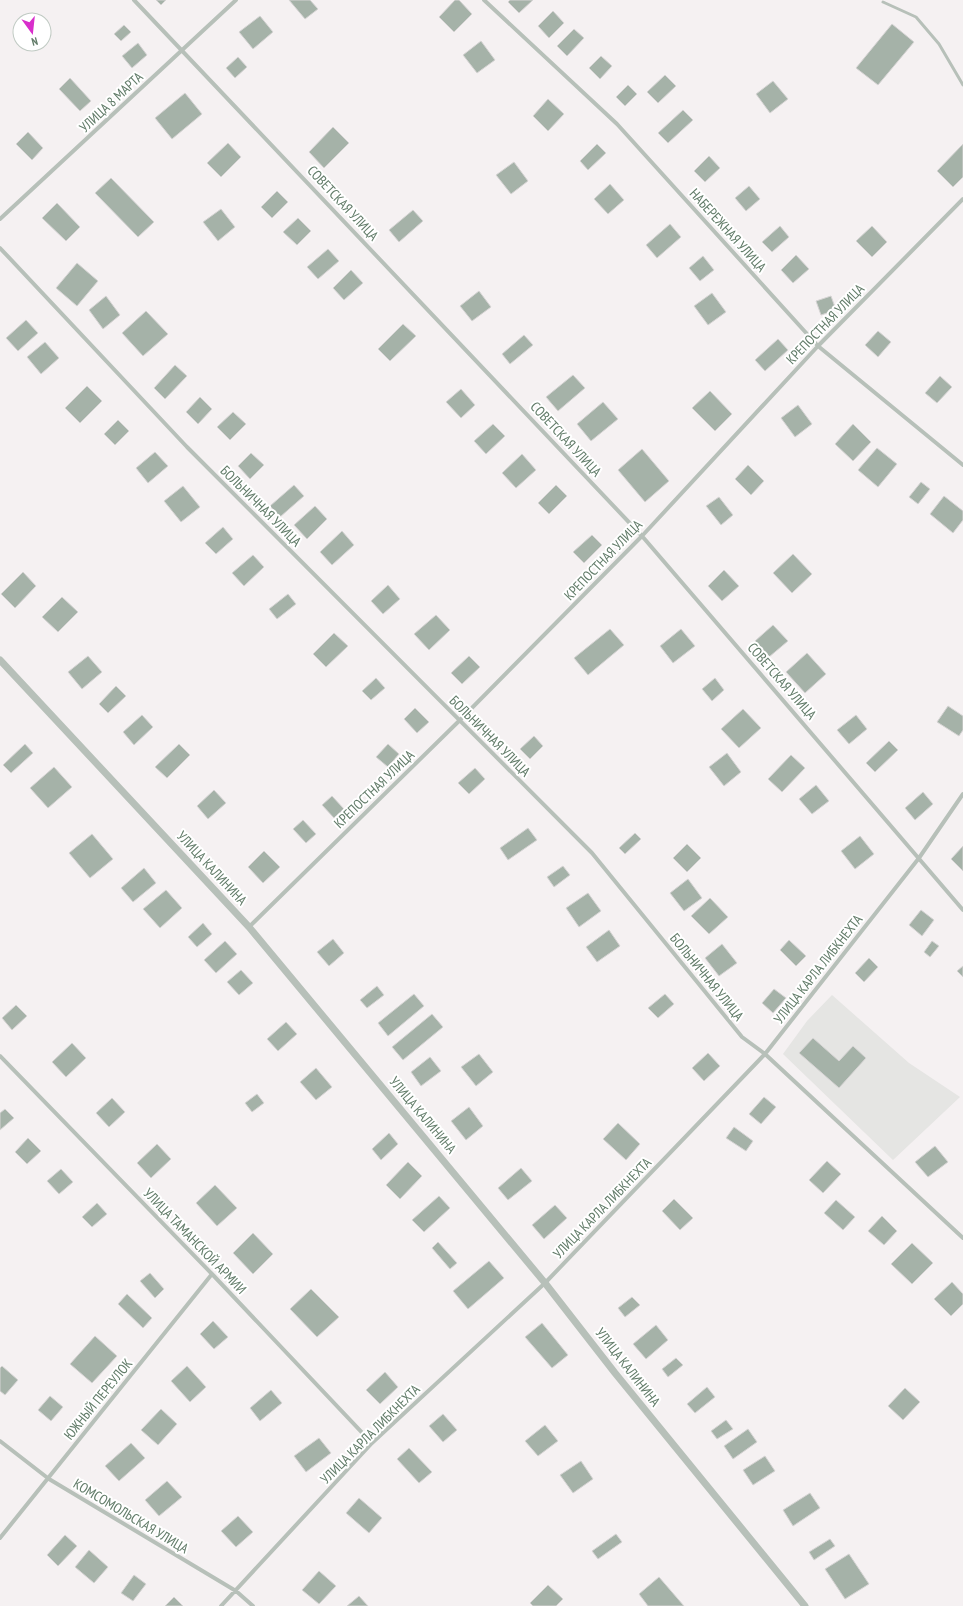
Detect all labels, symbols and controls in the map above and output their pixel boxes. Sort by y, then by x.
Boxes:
north arrow [12,12,52,52]
text: N [30,34,39,49]
street label: УЛИЦА 8 МАРТА [75,68,147,136]
street label: СОВЕТСКАЯ УЛИЦА [304,162,383,245]
street label: НАБЕРЕЖНАЯ УЛИЦА [686,185,770,276]
street label: КРЕПОСТНАЯ УЛИЦА [782,280,868,368]
street label: СОВЕТСКАЯ УЛИЦА [527,398,606,481]
street label: БОЛЬНИЧНАЯ УЛИЦА [217,462,306,551]
street label: КРЕПОСТНАЯ УЛИЦА [560,516,646,604]
street label: СОВЕТСКАЯ УЛИЦА [744,639,821,724]
street label: БОЛЬНИЧНАЯ УЛИЦА [446,692,535,781]
street label: КРЕПОСТНАЯ УЛИЦА [330,746,418,832]
street label: УЛИЦА КАЛИНИНА [173,827,251,909]
street label: УЛИЦА КАРЛА ЛИБКНЕХТА [770,911,866,1027]
street label: БОЛЬНИЧНАЯ УЛИЦА [666,930,748,1025]
street label: УЛИЦА КАЛИНИНА [386,1073,461,1157]
street label: УЛИЦА КАРЛА ЛИБКНЕХТА [549,1153,655,1262]
street label: УЛИЦА ТАМАНСКОЙ АРМИИ [140,1184,250,1298]
street label: УЛИЦА КАЛИНИНА [592,1324,665,1410]
street label: ЮЖНЫЙ ПЕРЕУЛОК [60,1355,136,1443]
street label: УЛИЦА КАРЛА ЛИБКНЕХТА [316,1380,424,1488]
street label: КОМСОМОЛЬСКАЯ УЛИЦА [70,1475,192,1558]

